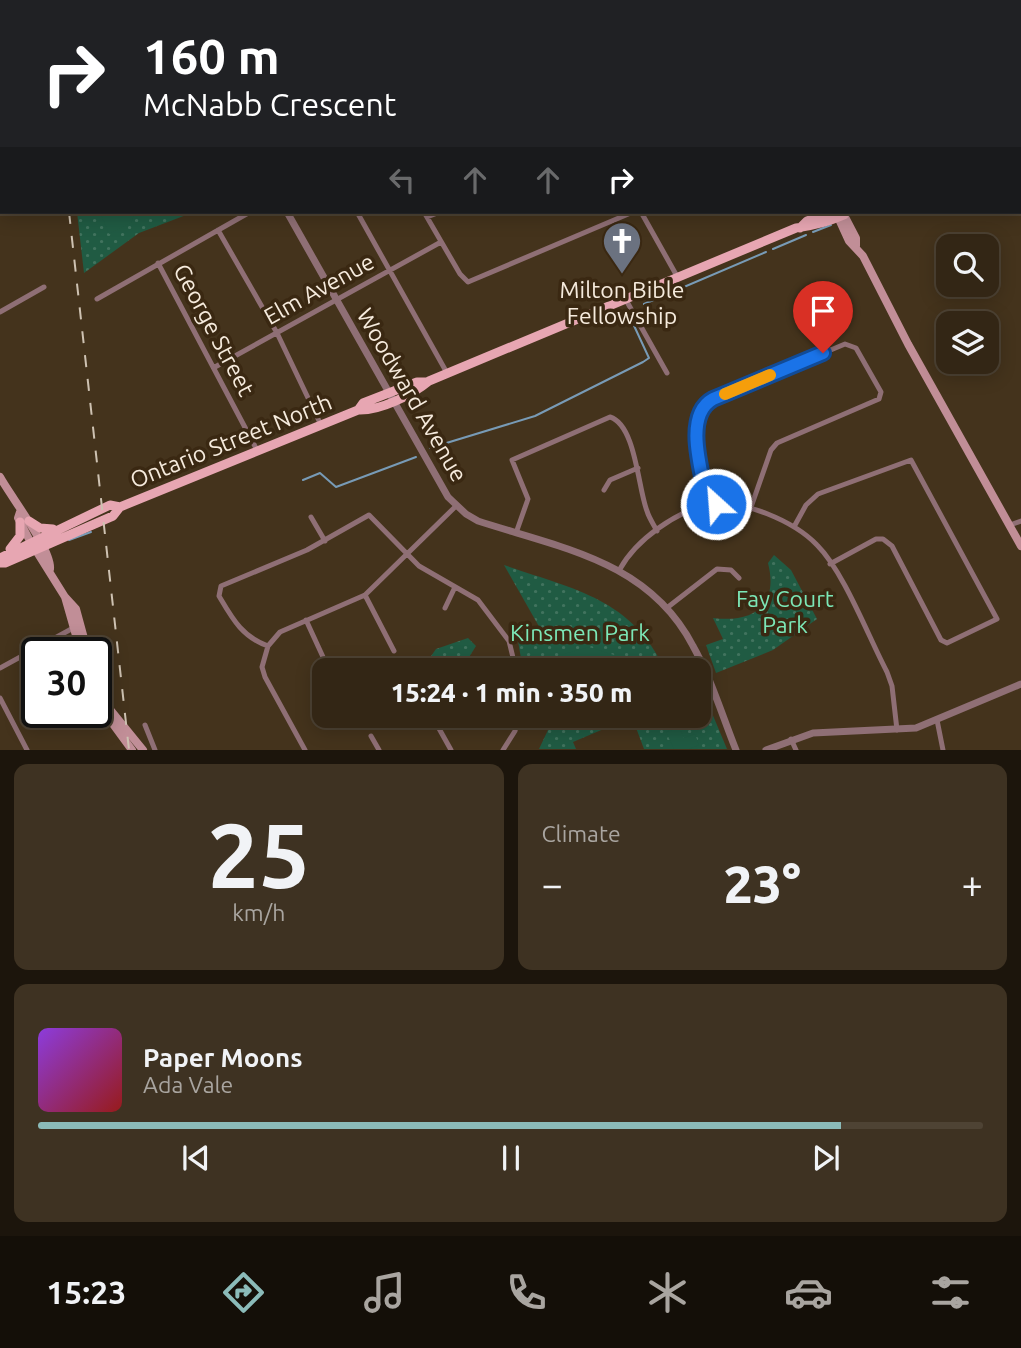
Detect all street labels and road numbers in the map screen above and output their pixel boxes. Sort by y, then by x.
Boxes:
street label: Elm Avenue [260,248,378,329]
street label: George Street [169,260,260,400]
street label: Woodward Avenue [353,304,472,486]
street label: Ontario Street North [126,389,335,492]

